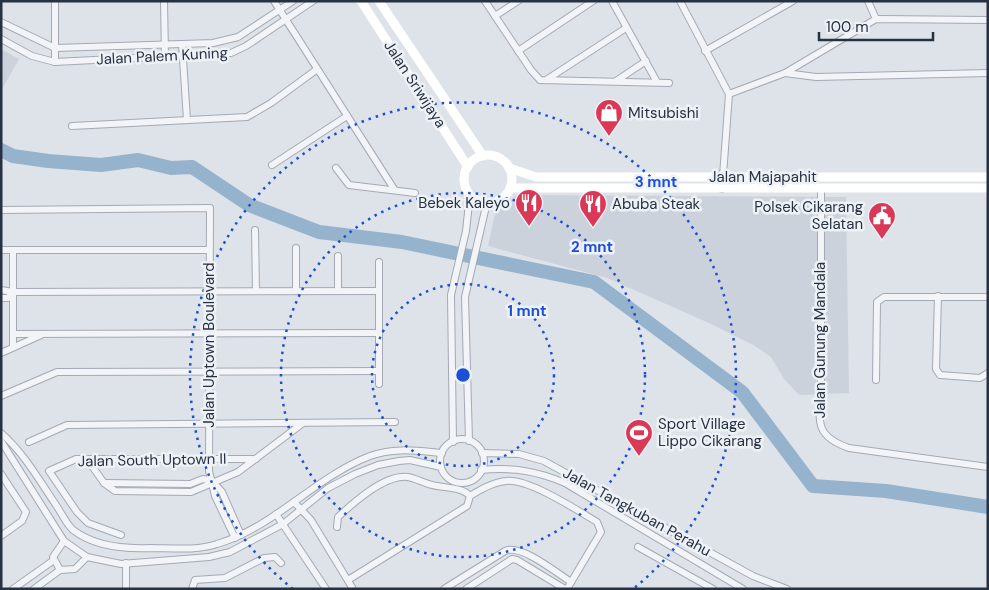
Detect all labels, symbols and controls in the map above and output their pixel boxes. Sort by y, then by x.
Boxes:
scale bar [819,10,933,42]
text: 100 m [826,17,869,37]
street label: Jalan Sriwijaya [379,36,451,132]
street label: Jalan Palem Kuning [96,43,228,69]
shop icon: Mitsubishi [594,98,624,137]
place label: Mitsubishi [628,103,699,123]
street label: Jalan Majapahit [709,167,817,187]
text: 3 mnt [635,172,677,192]
restaurant icon: Bebek Kaleyo [514,188,544,227]
restaurant icon: Abuba Steak [578,189,608,228]
place label: Bebek Kaleyo [418,193,510,213]
place label: Abuba Steak [612,194,701,214]
place label: Polsek Cikarang Selatan [754,197,863,234]
public building icon: Polsek Cikarang Selatan [867,201,897,240]
text: 2 mnt [571,237,613,257]
street label: Jalan Uptown Boulevard [199,262,219,428]
street label: Jalan Gunung Mandala [810,262,830,418]
text: 1 mnt [508,301,546,321]
centre of rings [454,366,472,384]
place label: Sport Village Lippo Cikarang [658,414,762,451]
sports icon: Sport Village Lippo Cikarang [624,418,654,457]
street label: Jalan South Uptown II [77,449,227,471]
street label: Jalan Tangkuban Perahu [559,463,715,561]

